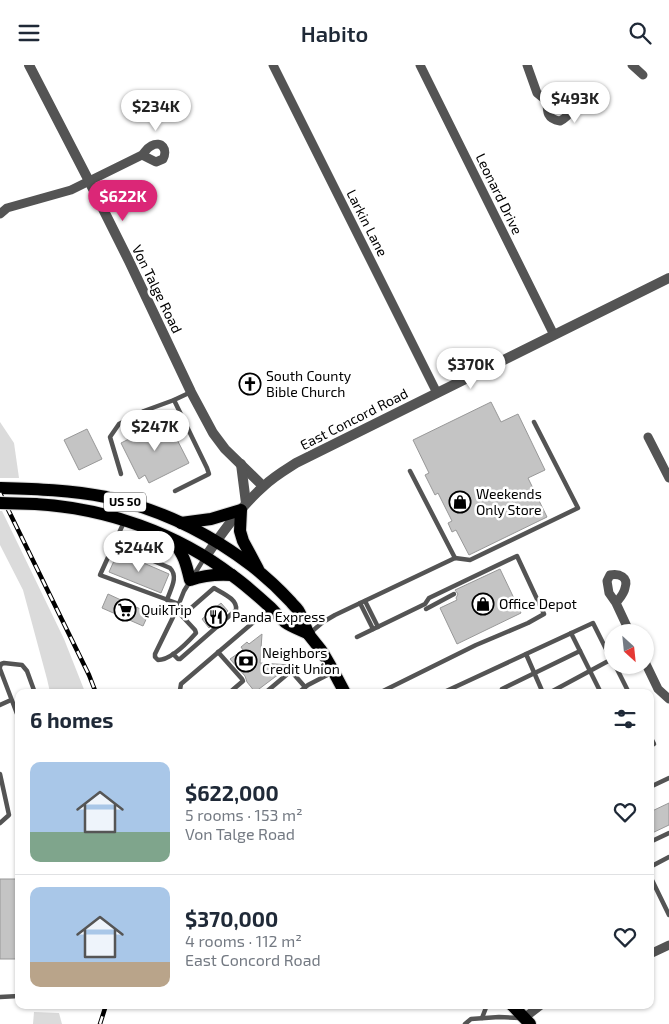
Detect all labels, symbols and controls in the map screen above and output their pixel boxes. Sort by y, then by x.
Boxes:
icon: menu [15,19,43,47]
icon: search [626,19,654,47]
text: Habito [301,20,368,46]
pin: $493K [540,82,610,124]
text: $493K [551,88,599,107]
pin: $234K [121,89,191,132]
text: $234K [132,96,180,115]
street label: Leonard Drive [472,150,526,237]
pin: $622K [88,179,158,222]
text: $622K [99,186,147,205]
street label: Larkin Lane [343,186,392,259]
street label: Von Talge Road [129,242,186,336]
pin: $370K [436,347,506,390]
text: $370K [447,354,495,373]
place label: South County Bible Church [266,367,352,400]
church icon: South County Bible Church [238,372,262,396]
street label: East Concord Road [297,384,411,453]
pin: $247K [120,409,190,452]
text: $247K [131,416,179,435]
place label: Weekends Only Store [476,485,542,518]
shop icon: Weekends Only Store [448,490,472,514]
road number: US 50 [104,493,146,512]
pin: $244K [104,531,174,573]
text: $244K [114,537,164,556]
shop icon: Office Depot [471,592,495,616]
place label: Office Depot [499,595,577,612]
supermarket icon: QuikTrip [113,598,137,622]
place label: QuikTrip [141,601,192,618]
restaurant icon: Panda Express [204,605,228,629]
place label: Panda Express [232,608,325,625]
north arrow [604,624,654,674]
map controls [604,624,654,674]
place label: Neighbors Credit Union [262,644,340,677]
bank icon: Neighbors Credit Union [234,649,258,673]
icon: filters [611,705,639,733]
text: 6 homes [30,707,113,732]
text: $622,000 [185,780,279,805]
icon: home [70,782,130,842]
icon: heart [611,798,639,826]
text: 5 rooms · 153 m² [185,805,303,824]
text: Von Talge Road [185,824,295,843]
text: $370,000 [185,906,278,931]
icon: home [70,907,130,967]
icon: heart [611,923,639,951]
text: 4 rooms · 112 m² [185,931,302,950]
text: East Concord Road [185,950,321,969]

